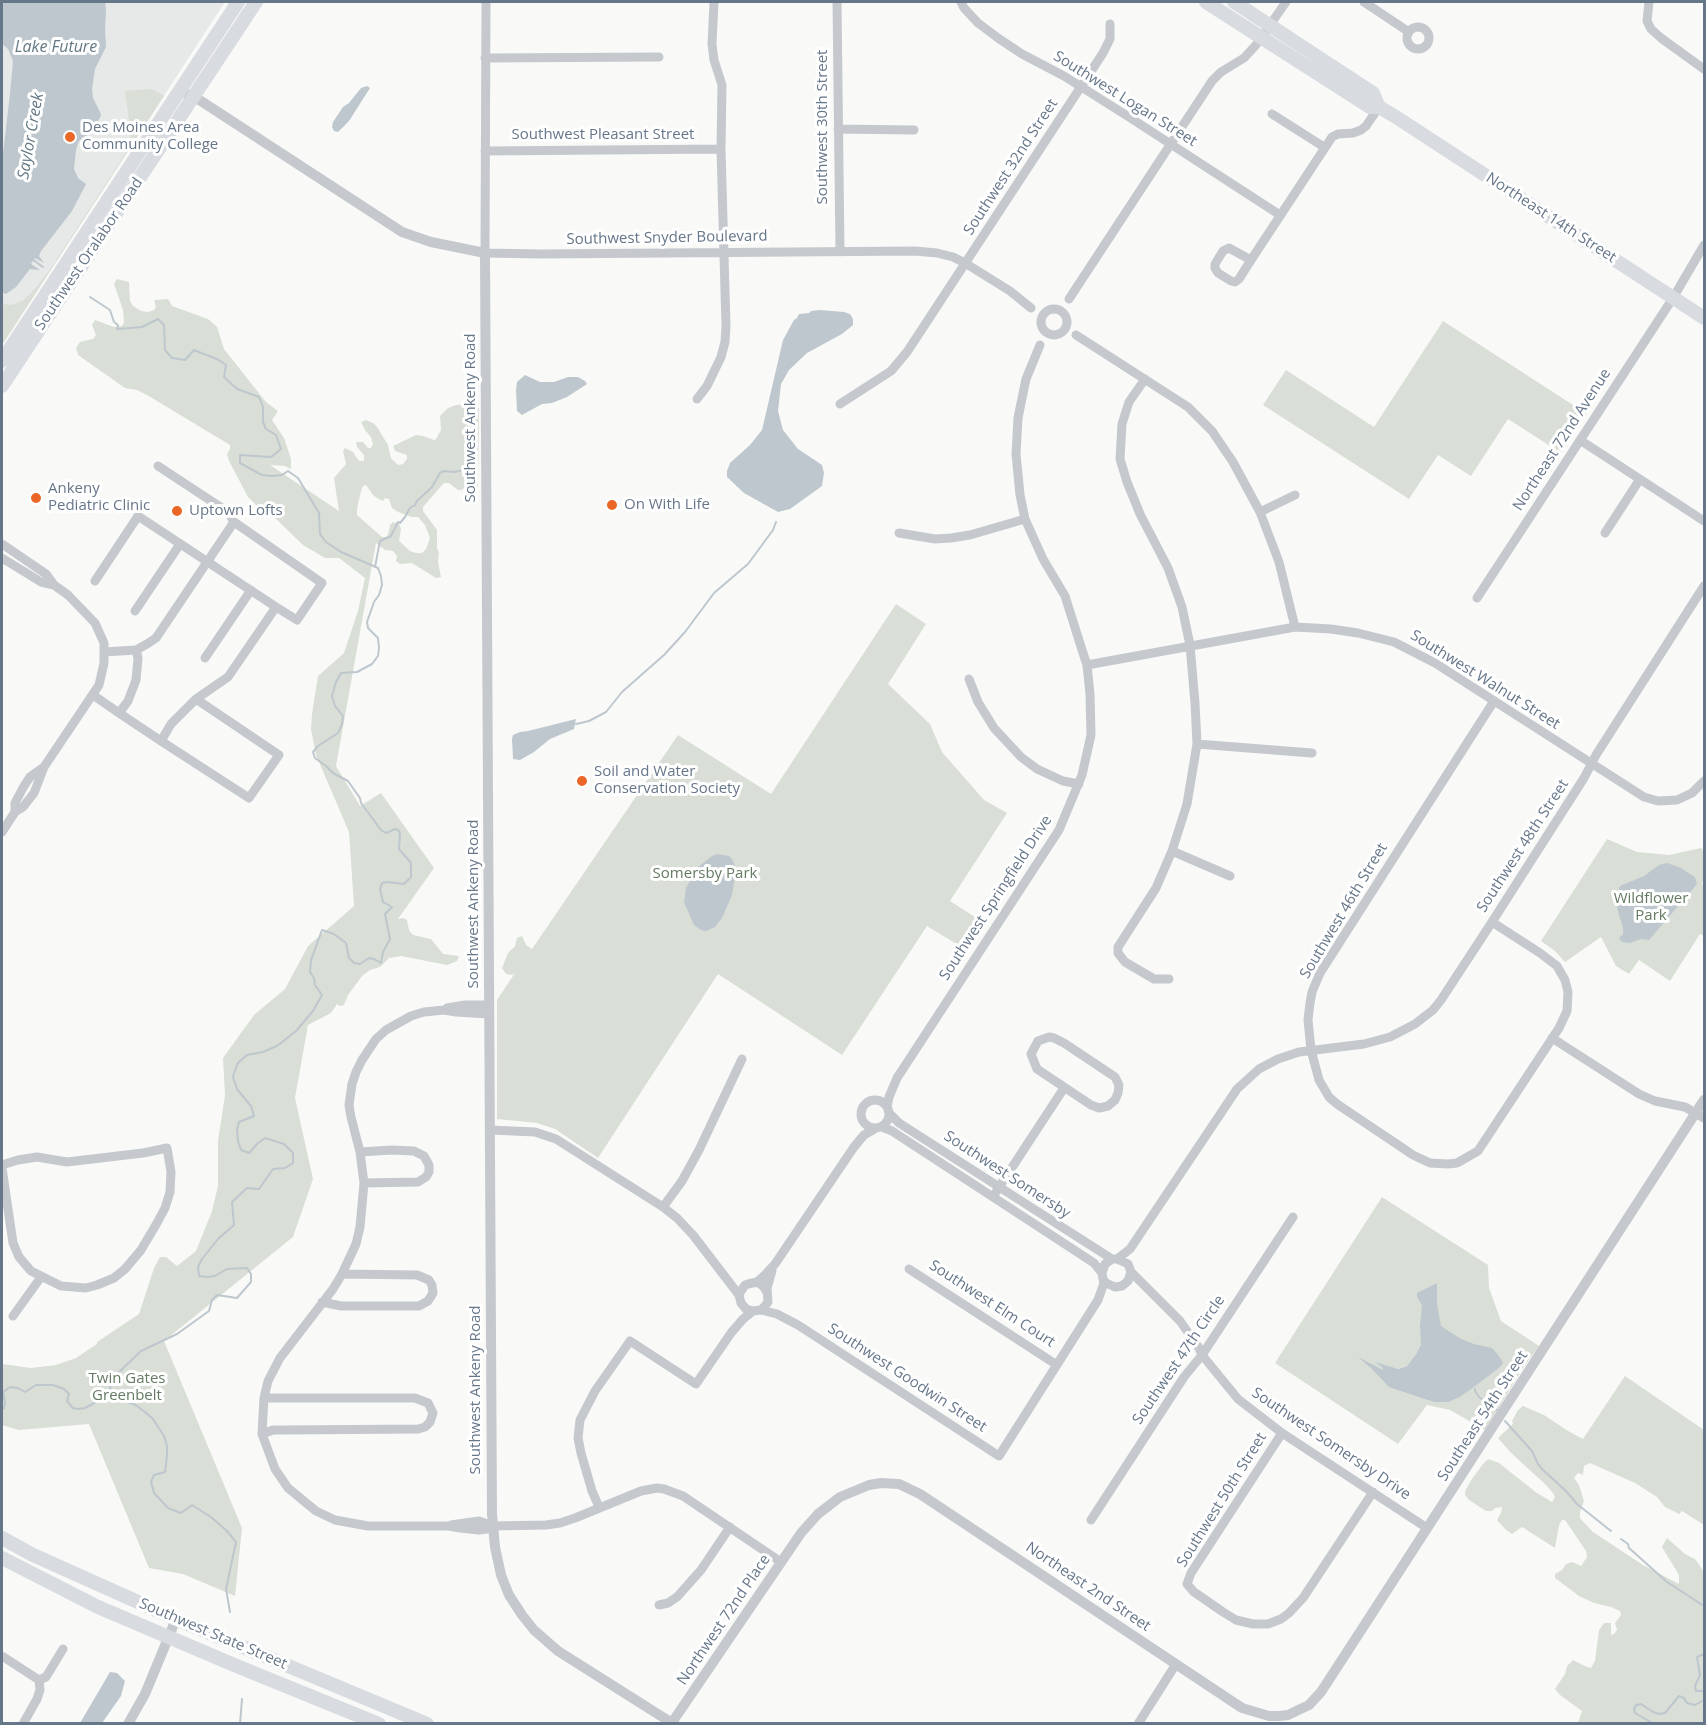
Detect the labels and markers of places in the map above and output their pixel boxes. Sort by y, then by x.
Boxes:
place label: Des Moines Area Community College [82,119,218,154]
marker: Des Moines Area Community College [63,130,77,144]
place label: Ankeny Pediatric Clinic [48,480,150,515]
marker: Ankeny Pediatric Clinic [29,491,43,505]
place label: On With Life [624,496,710,514]
marker: On With Life [605,498,619,512]
place label: Uptown Lofts [189,502,283,520]
marker: Uptown Lofts [170,504,184,518]
place label: Soil and Water Conservation Society [594,763,740,798]
marker: Soil and Water Conservation Society [575,774,589,788]

